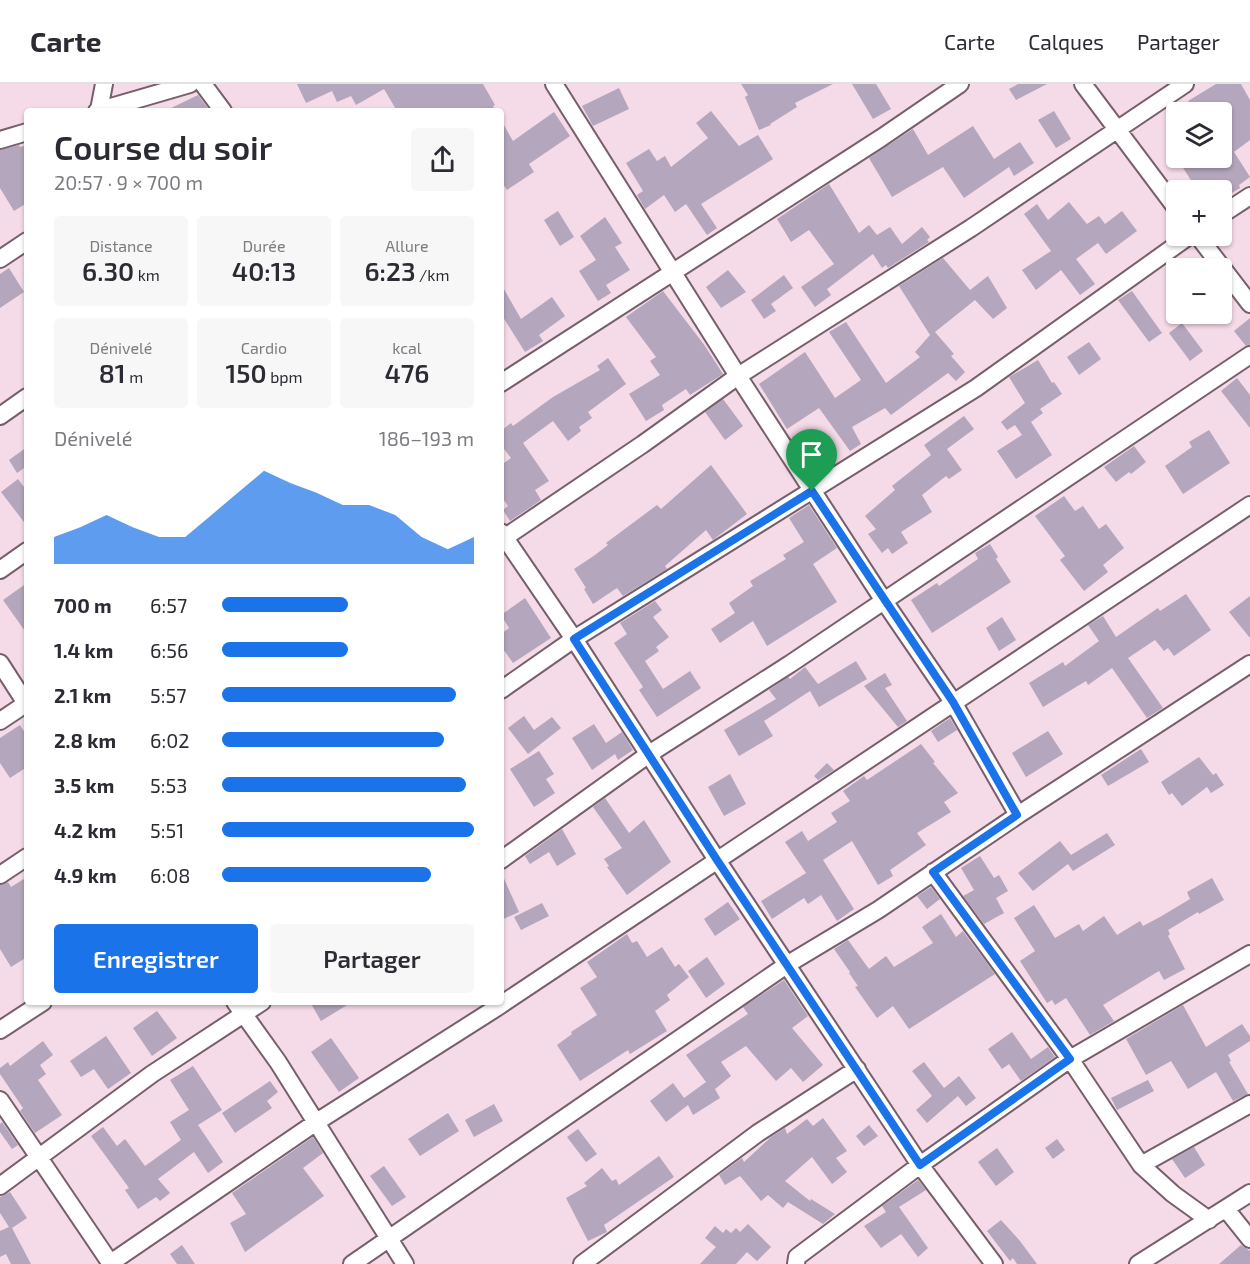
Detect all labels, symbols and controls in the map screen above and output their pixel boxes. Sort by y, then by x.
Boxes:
text: Carte [30,24,102,58]
text: Carte [944,29,995,54]
text: Calques [1028,29,1104,54]
text: Partager [1137,29,1220,54]
map controls [1166,102,1232,324]
button: layers [1166,102,1232,168]
text: Course du soir [54,127,273,167]
button: share [411,128,474,191]
text: 20:57 · 9 × 700 m [54,170,203,194]
button: + [1166,180,1232,246]
text: Distance [89,236,153,255]
text: Durée [242,236,286,255]
text: Allure [385,236,429,255]
text: 6.30 [82,255,134,286]
text: 40:13 [232,255,296,286]
text: 6:23 [364,255,416,286]
button: − [1166,258,1232,324]
text: km [134,265,160,284]
text: /km [416,265,450,284]
text: Dénivelé [90,338,152,357]
text: Cardio [241,338,287,357]
text: kcal [392,338,422,357]
text: 81 [99,357,126,388]
text: 150 [225,357,267,388]
text: 476 [384,357,430,388]
text: m [126,367,143,386]
text: bpm [267,367,303,386]
text: Dénivelé [54,426,133,450]
text: 186–193 m [379,426,474,450]
pin [786,429,837,491]
icon: arrive [795,438,828,471]
text: 700 m [54,593,112,617]
text: 6:57 [150,593,187,617]
text: 1.4 km [54,638,113,662]
text: 6:56 [150,638,188,662]
text: 2.1 km [54,683,111,707]
text: 5:57 [150,683,186,707]
text: 2.8 km [54,728,116,752]
text: 6:02 [150,728,189,752]
text: 3.5 km [54,773,114,797]
text: 5:53 [150,773,187,797]
text: 4.2 km [54,818,116,842]
text: 5:51 [150,818,184,842]
text: 4.9 km [54,863,117,887]
text: 6:08 [150,863,190,887]
button: Enregistrer [54,924,258,993]
button: Partager [270,924,474,993]

